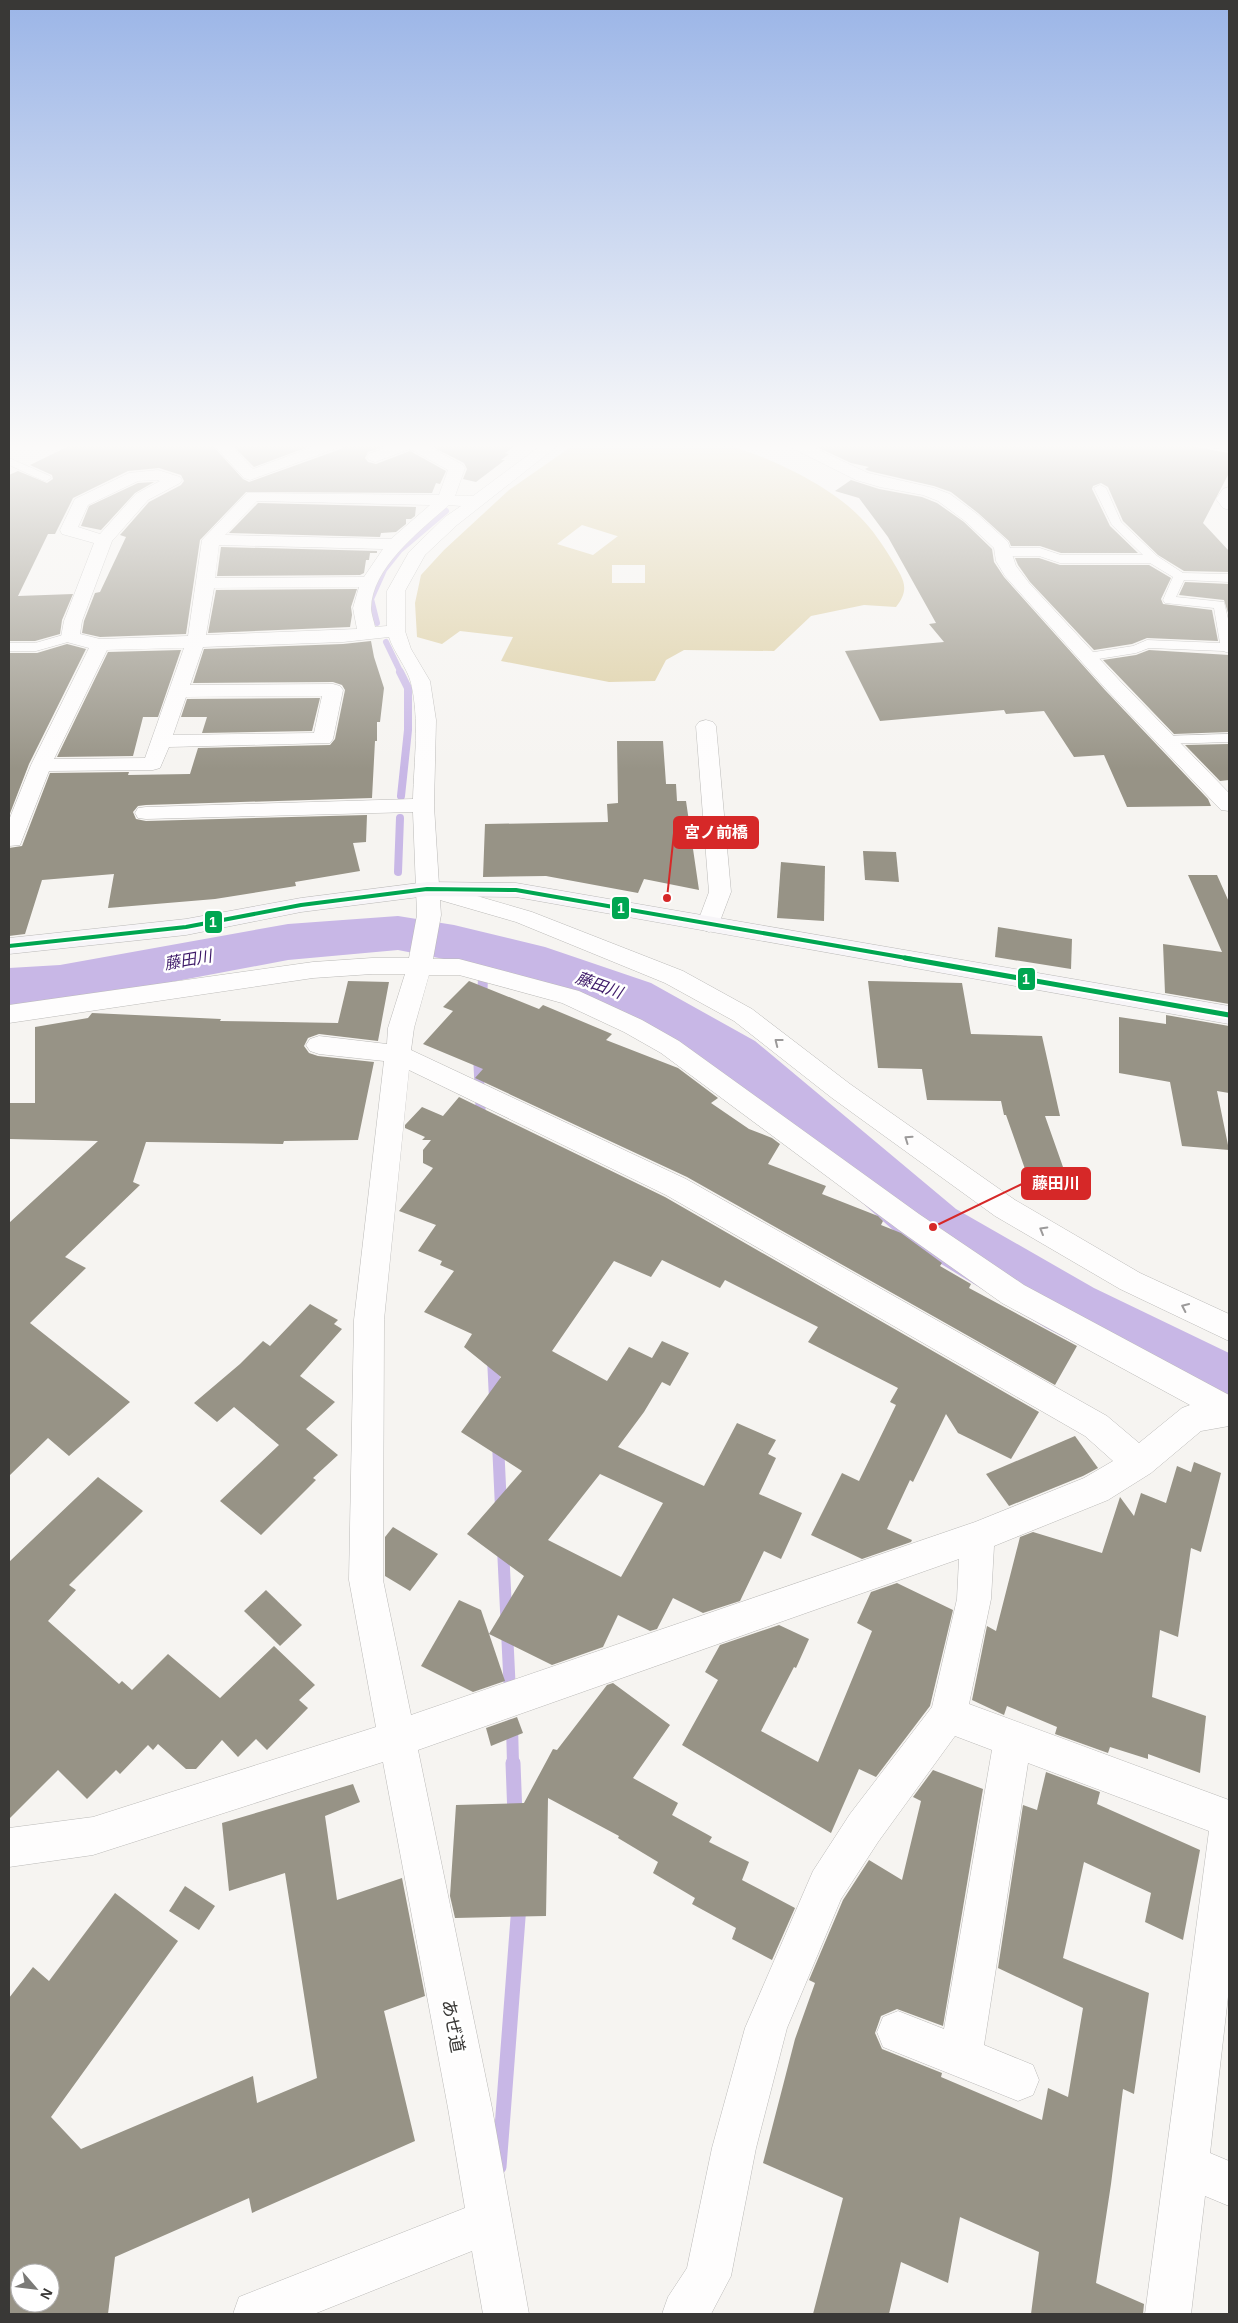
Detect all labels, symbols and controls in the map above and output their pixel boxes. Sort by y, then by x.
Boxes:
callout: 宮ノ前橋 [674,817,758,848]
text: 宮ノ前橋 [684,824,748,841]
line badge: 1 [611,896,630,920]
text: 1 [617,900,625,916]
line badge: 1 [204,910,223,934]
text: 1 [209,914,217,930]
water label: 藤田川 [163,947,215,973]
line badge: 1 [1017,967,1036,991]
water label: 藤田川 [574,969,626,1002]
text: 1 [1022,971,1030,987]
one-way arrow [775,1039,784,1047]
one-way arrow [904,1136,914,1145]
callout: 藤田川 [1022,1168,1090,1199]
text: 藤田川 [1032,1175,1080,1192]
one-way arrow [1039,1226,1048,1236]
one-way arrow [1181,1303,1190,1313]
street label: あぜ道 [438,1998,468,2054]
north arrow [10,2263,60,2313]
text: N [37,2286,56,2302]

